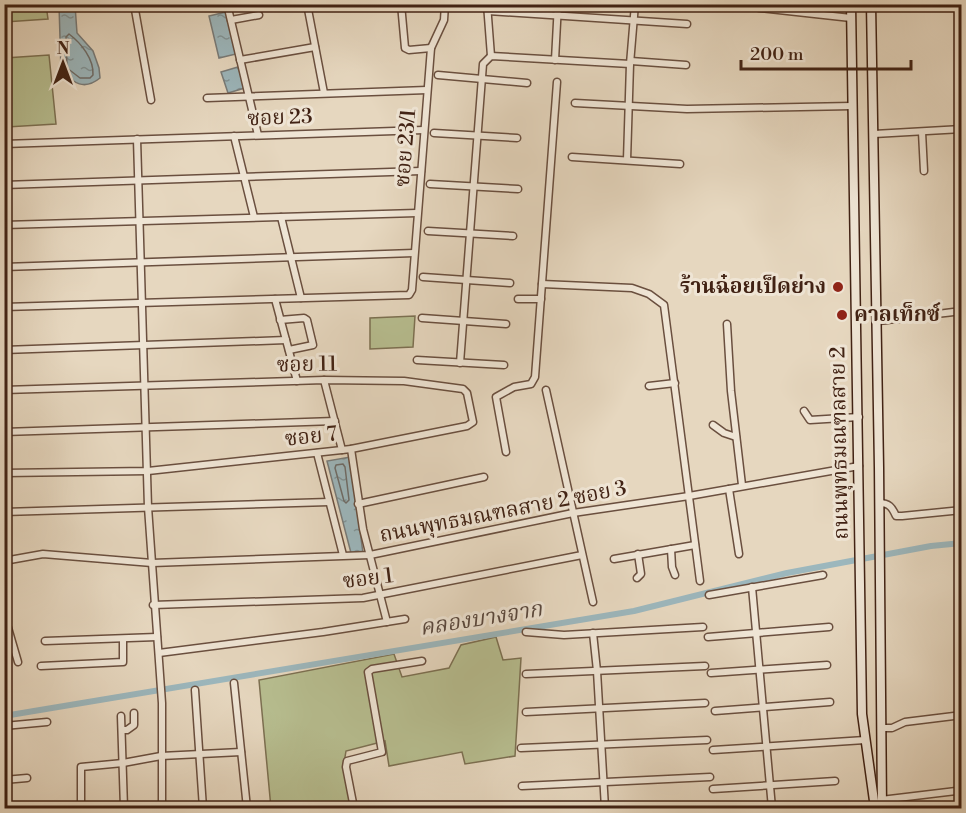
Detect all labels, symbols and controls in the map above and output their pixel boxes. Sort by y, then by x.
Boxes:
north arrow [33,33,93,93]
scale bar [741,33,910,71]
text: N [57,39,70,59]
text: 200 m [750,43,804,66]
street label: ซอย 23 [247,104,313,132]
street label: ซอย 23/1 [390,108,422,188]
place label: ร้านฉ๋อยเป็ดย่าง [680,273,826,300]
marker: ร้านฉ๋อยเป็ดย่าง [831,280,845,294]
place label: คาลเท็กซ์ [854,302,941,328]
marker: คาลเท็กซ์ [835,308,849,322]
street label: ถนนพุทธมณฑลสาย 2 [825,346,855,540]
street label: ซอย 11 [276,351,338,379]
street label: ซอย 7 [284,421,339,453]
street label: ถนนพุทธมณฑลสาย 2 ซอย 3 [377,475,629,549]
street label: ซอย 1 [341,563,395,595]
water label: คลองบางจาก [418,596,545,642]

